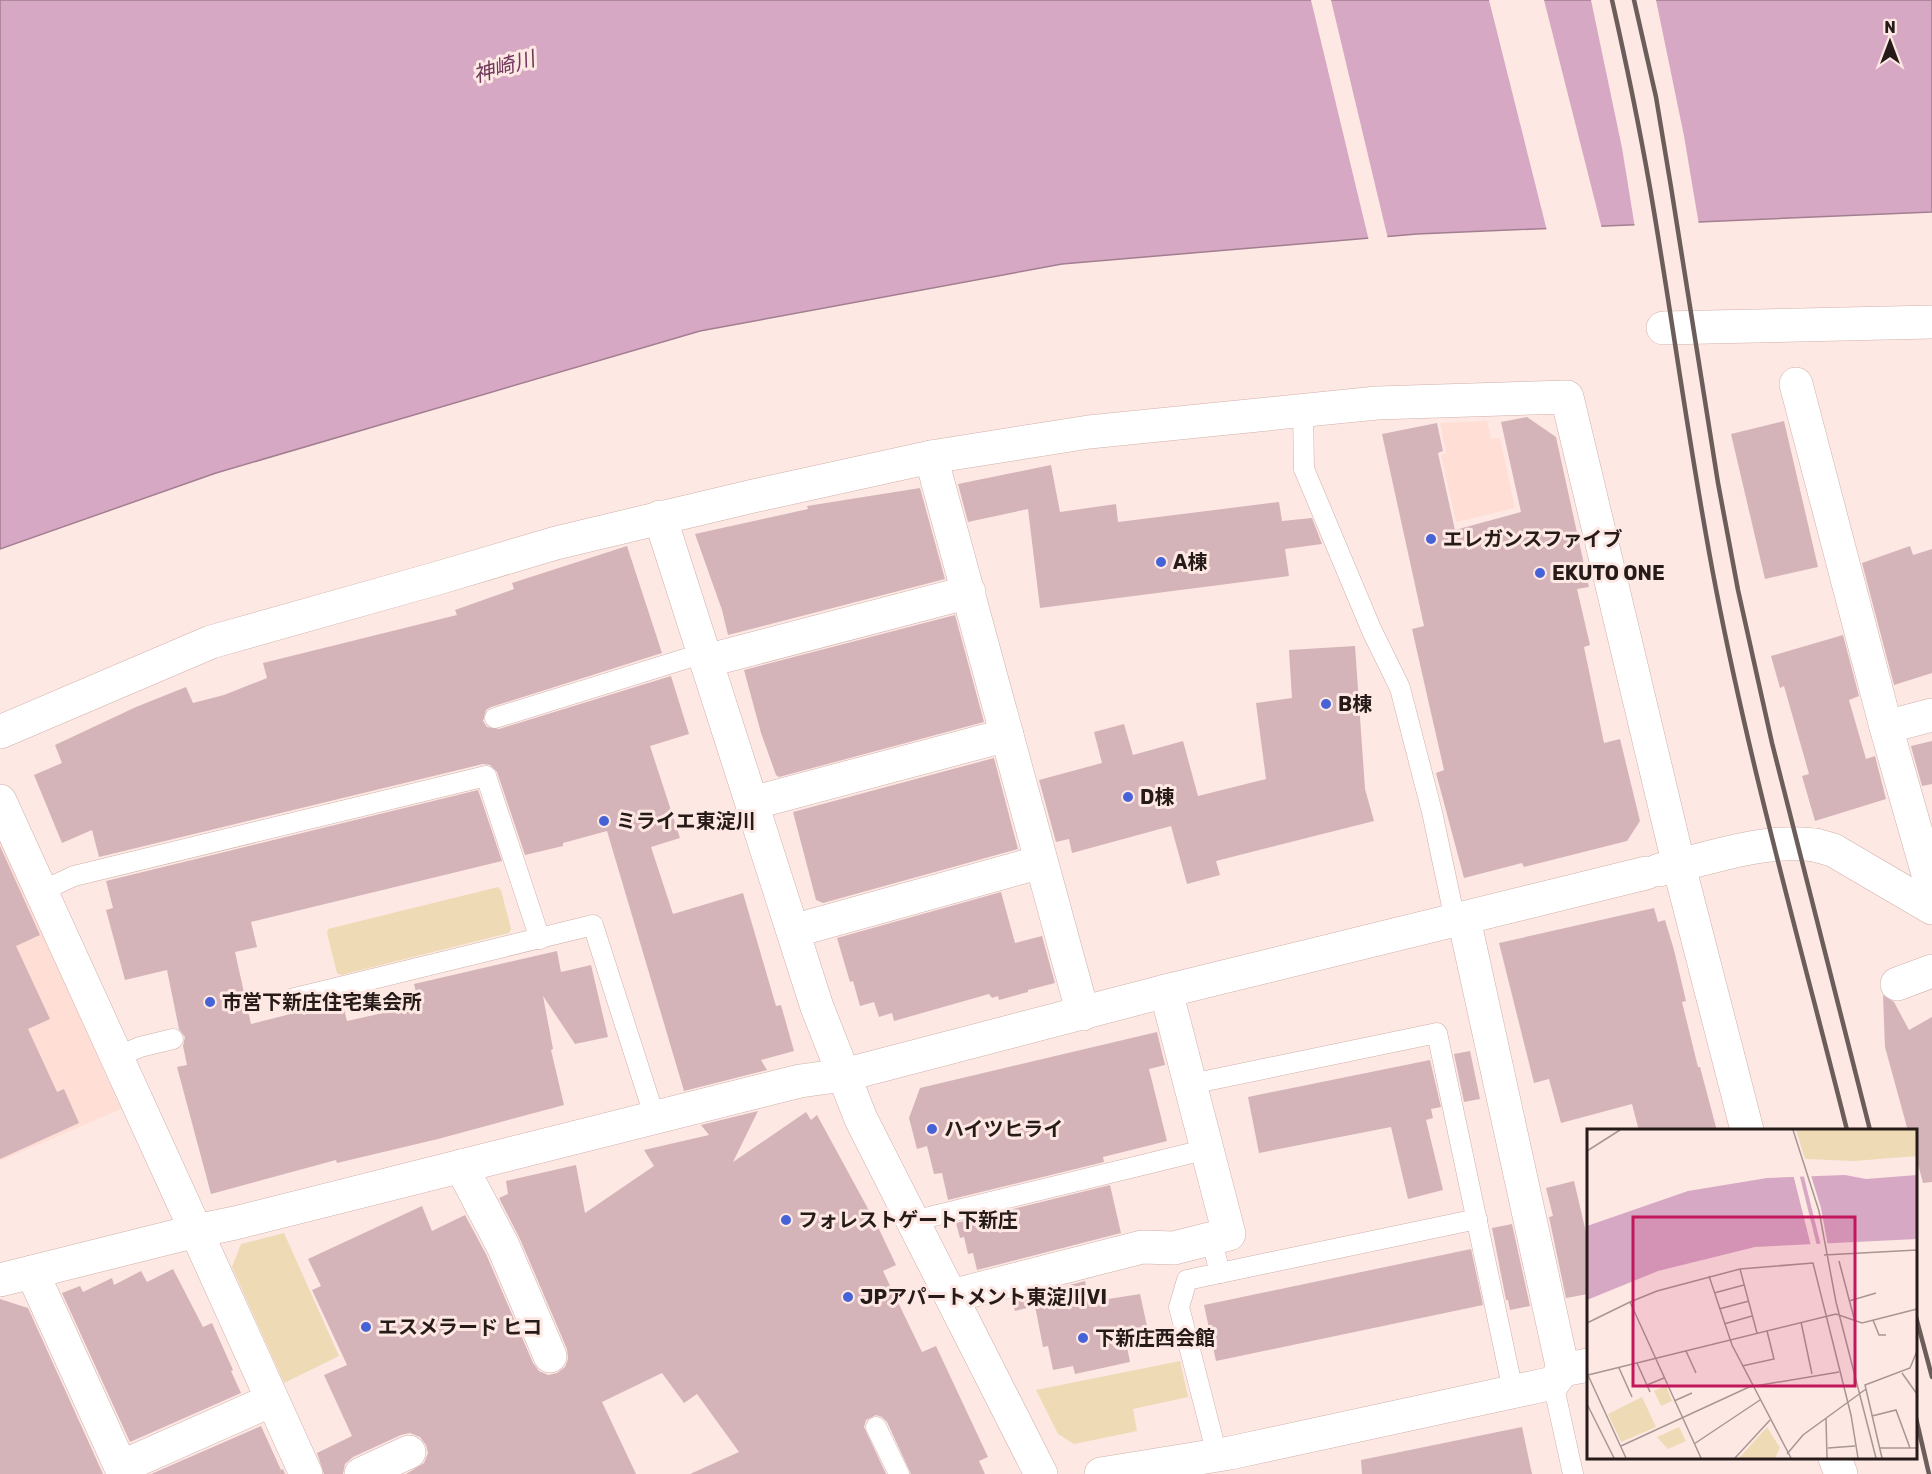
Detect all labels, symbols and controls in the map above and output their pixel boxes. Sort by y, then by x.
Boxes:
north arrow [1860,12,1920,72]
text: N [1884,18,1896,37]
water label: 神崎川 [470,45,540,87]
place label: エレガンスファイブ [1443,527,1623,551]
marker: エレガンスファイブ [1424,532,1438,546]
place label: A棟 [1173,550,1207,574]
marker: A棟 [1154,555,1168,569]
place label: EKUTO ONE [1552,561,1665,585]
marker: EKUTO ONE [1533,566,1547,580]
place label: B棟 [1338,692,1372,716]
marker: B棟 [1319,697,1333,711]
place label: D棟 [1140,785,1174,809]
marker: D棟 [1121,790,1135,804]
place label: ミライエ東淀川 [616,809,756,833]
marker: ミライエ東淀川 [597,814,611,828]
place label: 市営下新庄住宅集会所 [222,990,422,1014]
marker: 市営下新庄住宅集会所 [203,995,217,1009]
place label: ハイツヒライ [944,1117,1064,1141]
marker: ハイツヒライ [925,1122,939,1136]
inset map [1587,1129,1917,1459]
place label: フォレストゲート下新庄 [798,1208,1018,1232]
marker: フォレストゲート下新庄 [779,1213,793,1227]
place label: JPアパートメント東淀川VI [860,1285,1107,1309]
marker: JPアパートメント東淀川VI [841,1290,855,1304]
place label: エスメラード ヒコ [378,1315,542,1339]
marker: エスメラード ヒコ [359,1320,373,1334]
place label: 下新庄西会館 [1095,1326,1215,1350]
marker: 下新庄西会館 [1076,1331,1090,1345]

